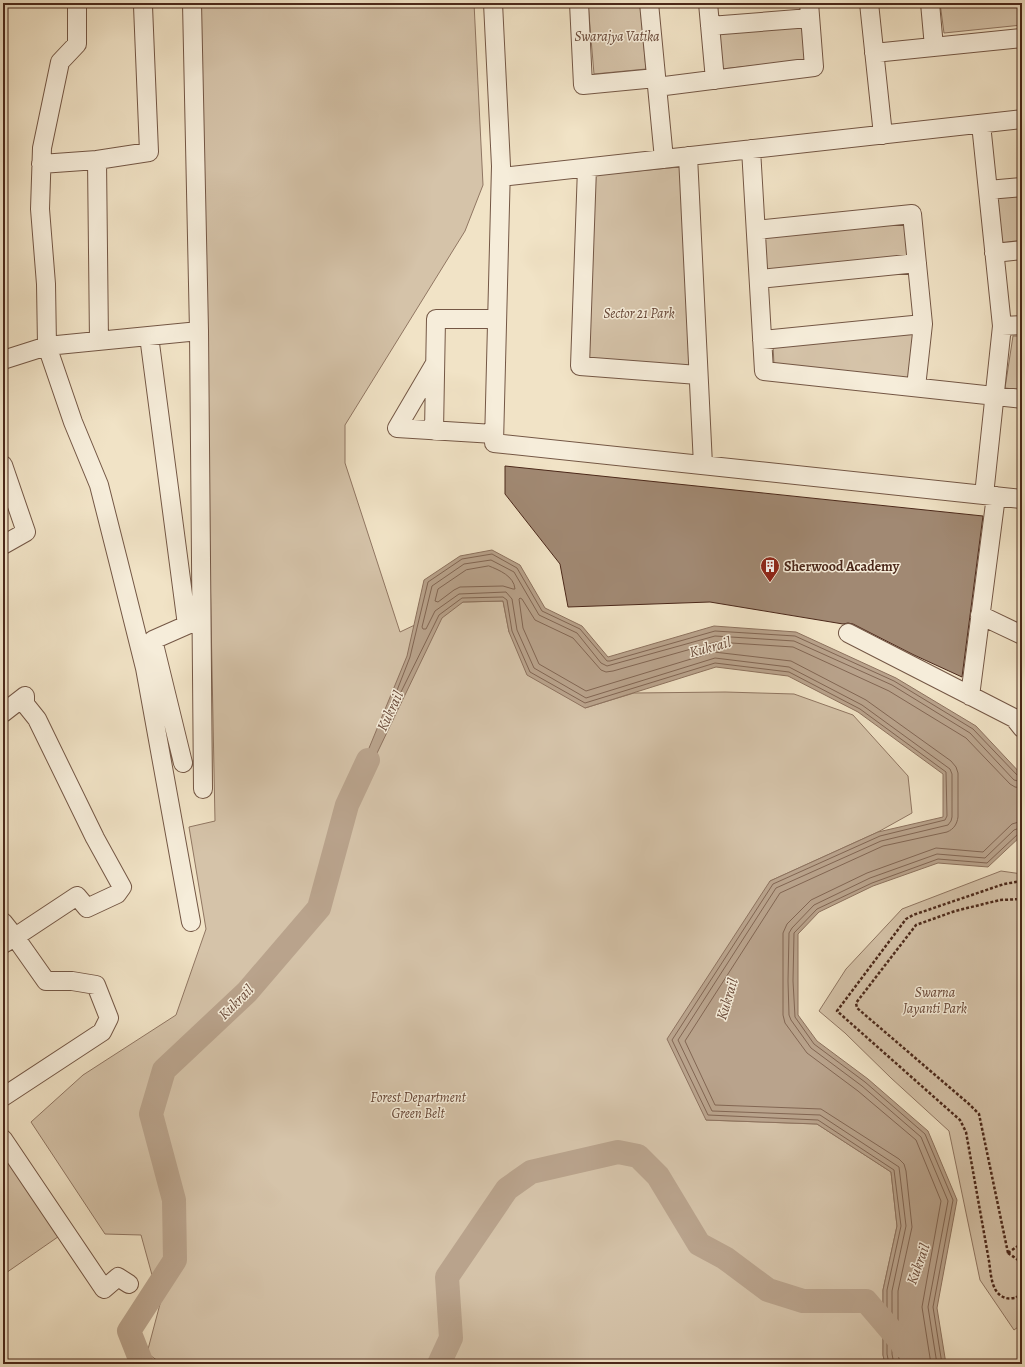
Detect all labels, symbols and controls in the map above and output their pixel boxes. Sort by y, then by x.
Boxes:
park label: Swarajya Vatika [574,27,660,46]
park label: Sector 21 Park [603,304,675,323]
building icon: Sherwood Academy [759,555,781,583]
place label: Sherwood Academy [784,557,900,576]
water label: Kukrail [687,632,733,662]
water label: Kukrail [372,687,408,734]
water label: Kukrail [711,976,743,1022]
water label: Kukrail [214,980,258,1024]
park label: Swarna Jayanti Park [902,983,967,1018]
park label: Forest Department Green Belt [370,1088,467,1123]
water label: Kukrail [901,1240,935,1287]

